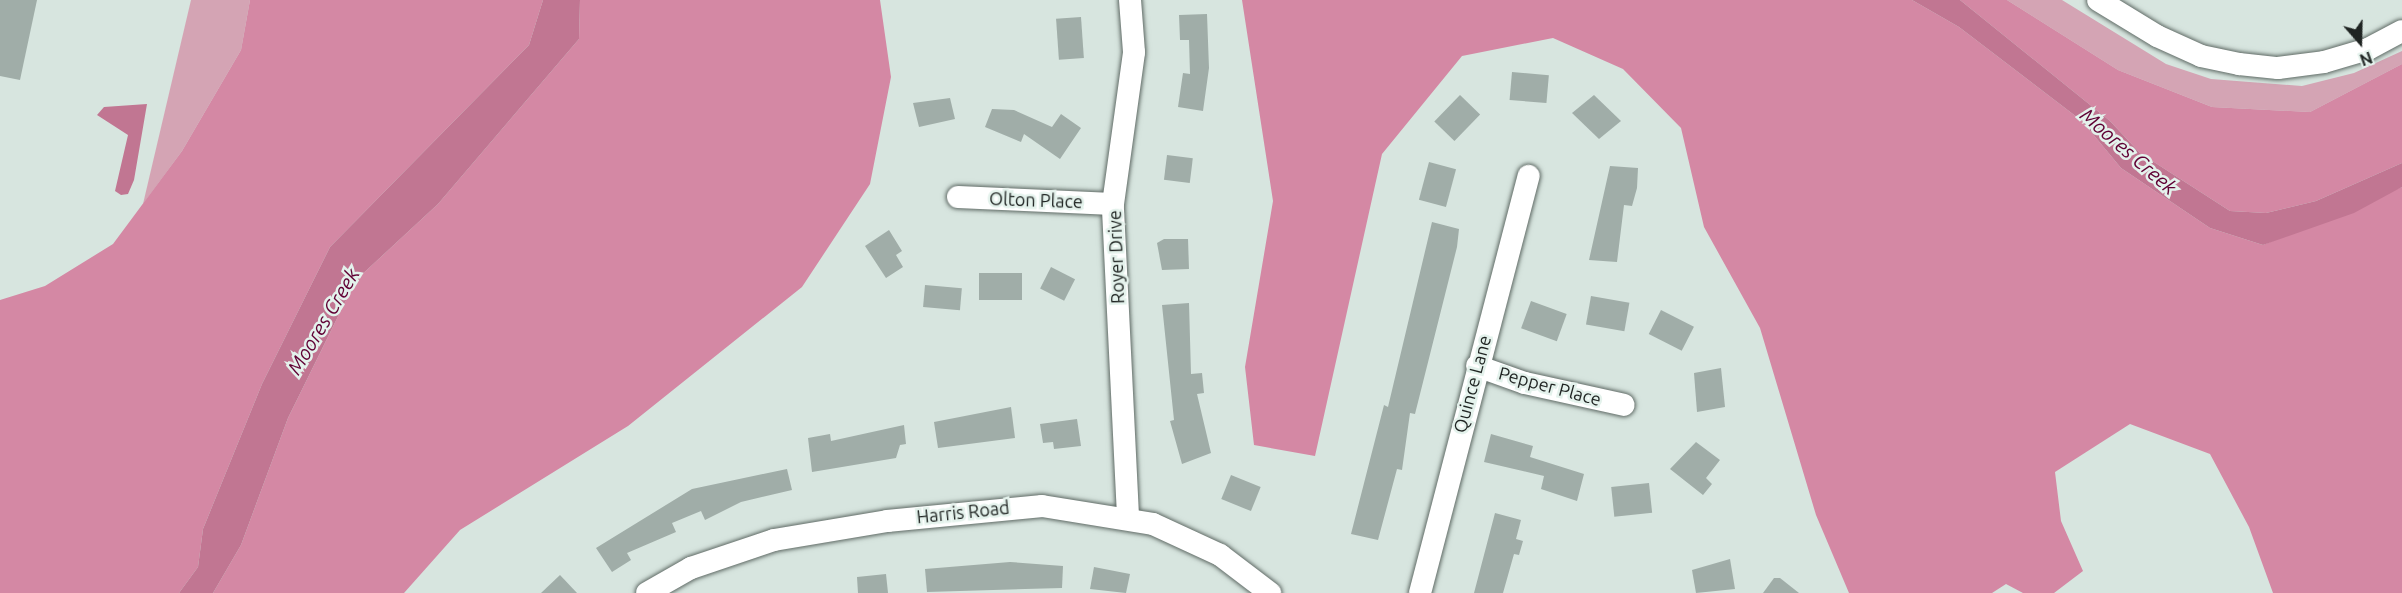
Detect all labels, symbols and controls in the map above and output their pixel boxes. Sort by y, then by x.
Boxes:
north arrow [2330,12,2390,72]
text: N [2357,48,2375,69]
water label: Moores Creek [2076,103,2182,199]
street label: Olton Place [989,188,1083,212]
street label: Royer Drive [1104,210,1128,304]
water label: Moores Creek [282,263,364,379]
street label: Quince Lane [1449,333,1495,435]
street label: Pepper Place [1496,362,1604,410]
street label: Harris Road [916,496,1010,528]

